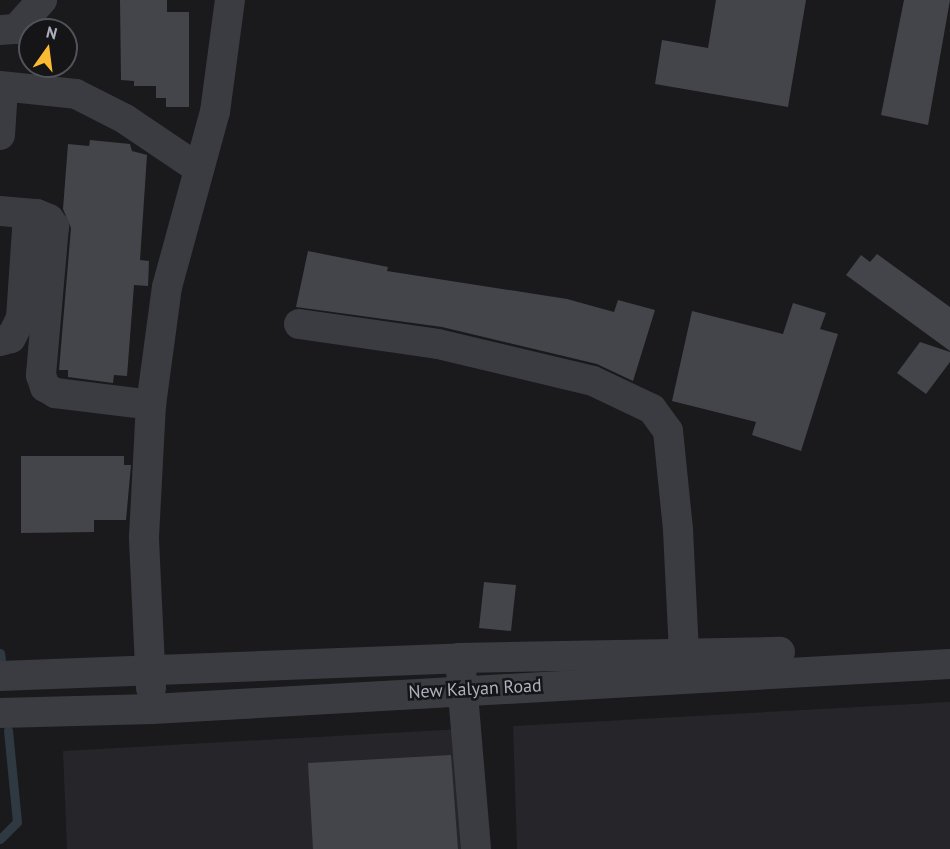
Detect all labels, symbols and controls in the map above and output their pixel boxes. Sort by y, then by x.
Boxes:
north arrow [18,18,78,78]
text: N [44,21,59,43]
street label: New Kalyan Road [408,675,542,703]

